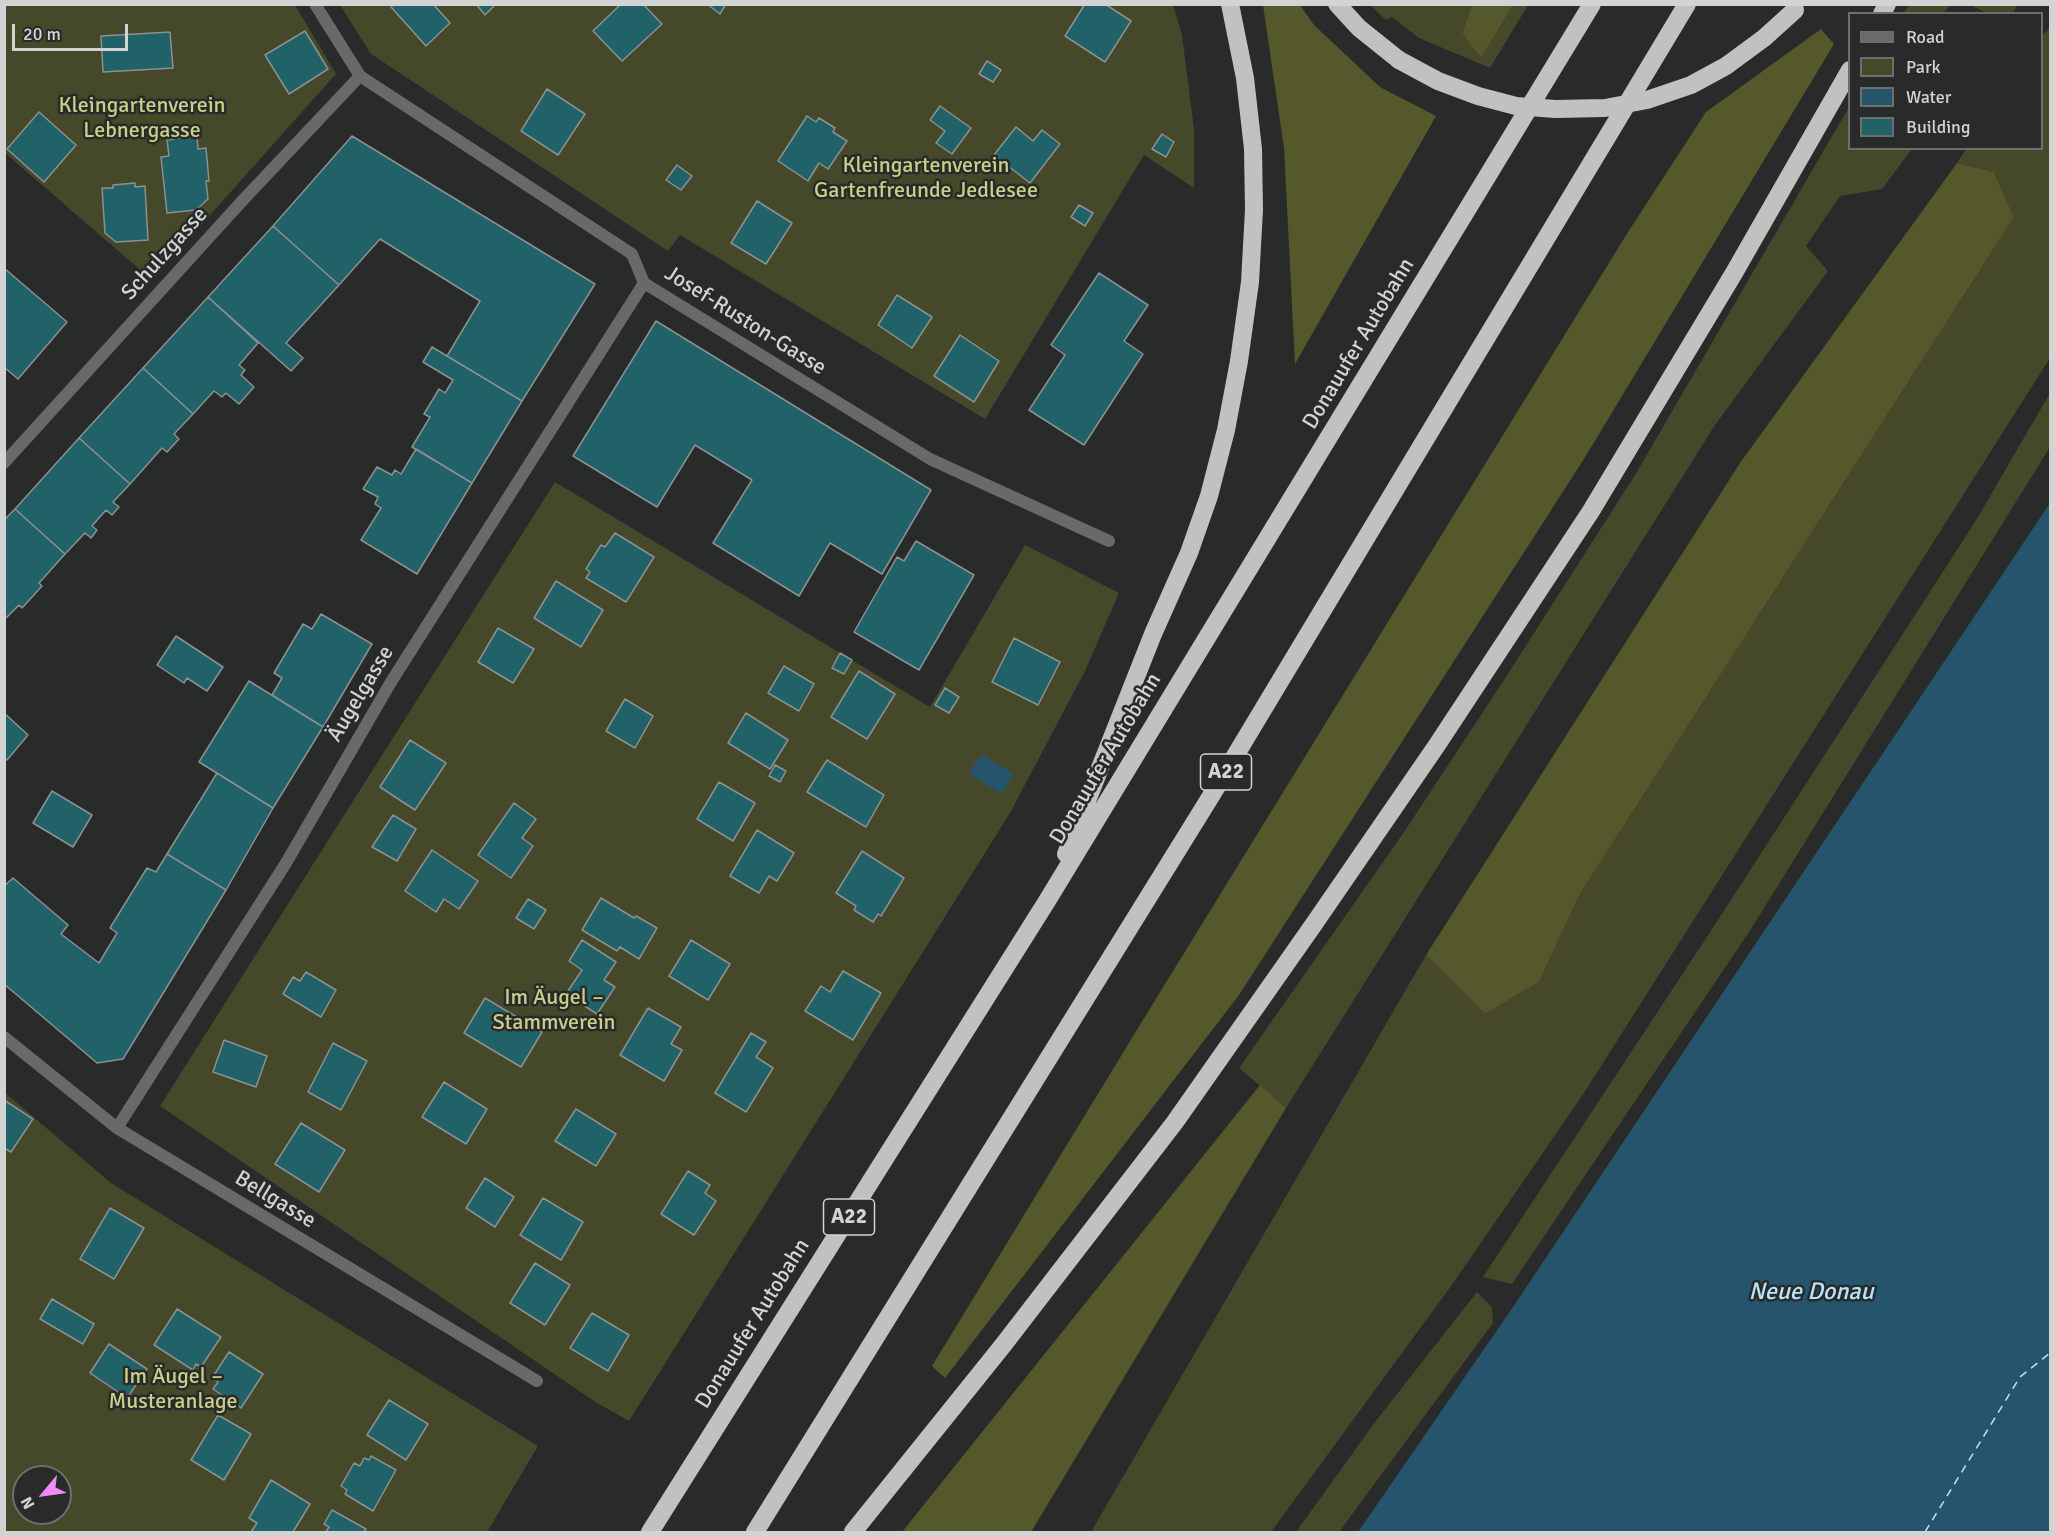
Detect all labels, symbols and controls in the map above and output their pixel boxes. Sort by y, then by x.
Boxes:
scale bar [15,12,130,50]
legend [1848,12,2043,150]
text: 20 m [23,23,61,45]
text: Road [1906,26,1945,48]
text: Park [1906,56,1941,78]
text: Water [1906,86,1951,108]
park label: Kleingartenverein Lebnergasse [58,93,226,144]
text: Building [1906,116,1970,138]
park label: Kleingartenverein Gartenfreunde Jedlesee [814,153,1038,204]
street label: Schulzgasse [116,202,214,306]
street label: Donauufer Autobahn [1297,254,1421,434]
street label: Josef-Ruston-Gasse [659,261,831,381]
street label: Äugelgasse [322,641,400,747]
street label: Donauufer Autobahn [1044,669,1168,849]
road number: A22 [1200,754,1252,790]
park label: Im Äugel – Stammverein [492,985,616,1036]
street label: Bellgasse [230,1166,320,1234]
road number: A22 [824,1199,874,1235]
street label: Donauufer Autobahn [690,1234,816,1414]
water label: Neue Donau [1748,1279,1874,1307]
park label: Im Äugel – Musteranlage [108,1364,238,1416]
north arrow [12,1465,72,1525]
text: N [17,1493,39,1512]

